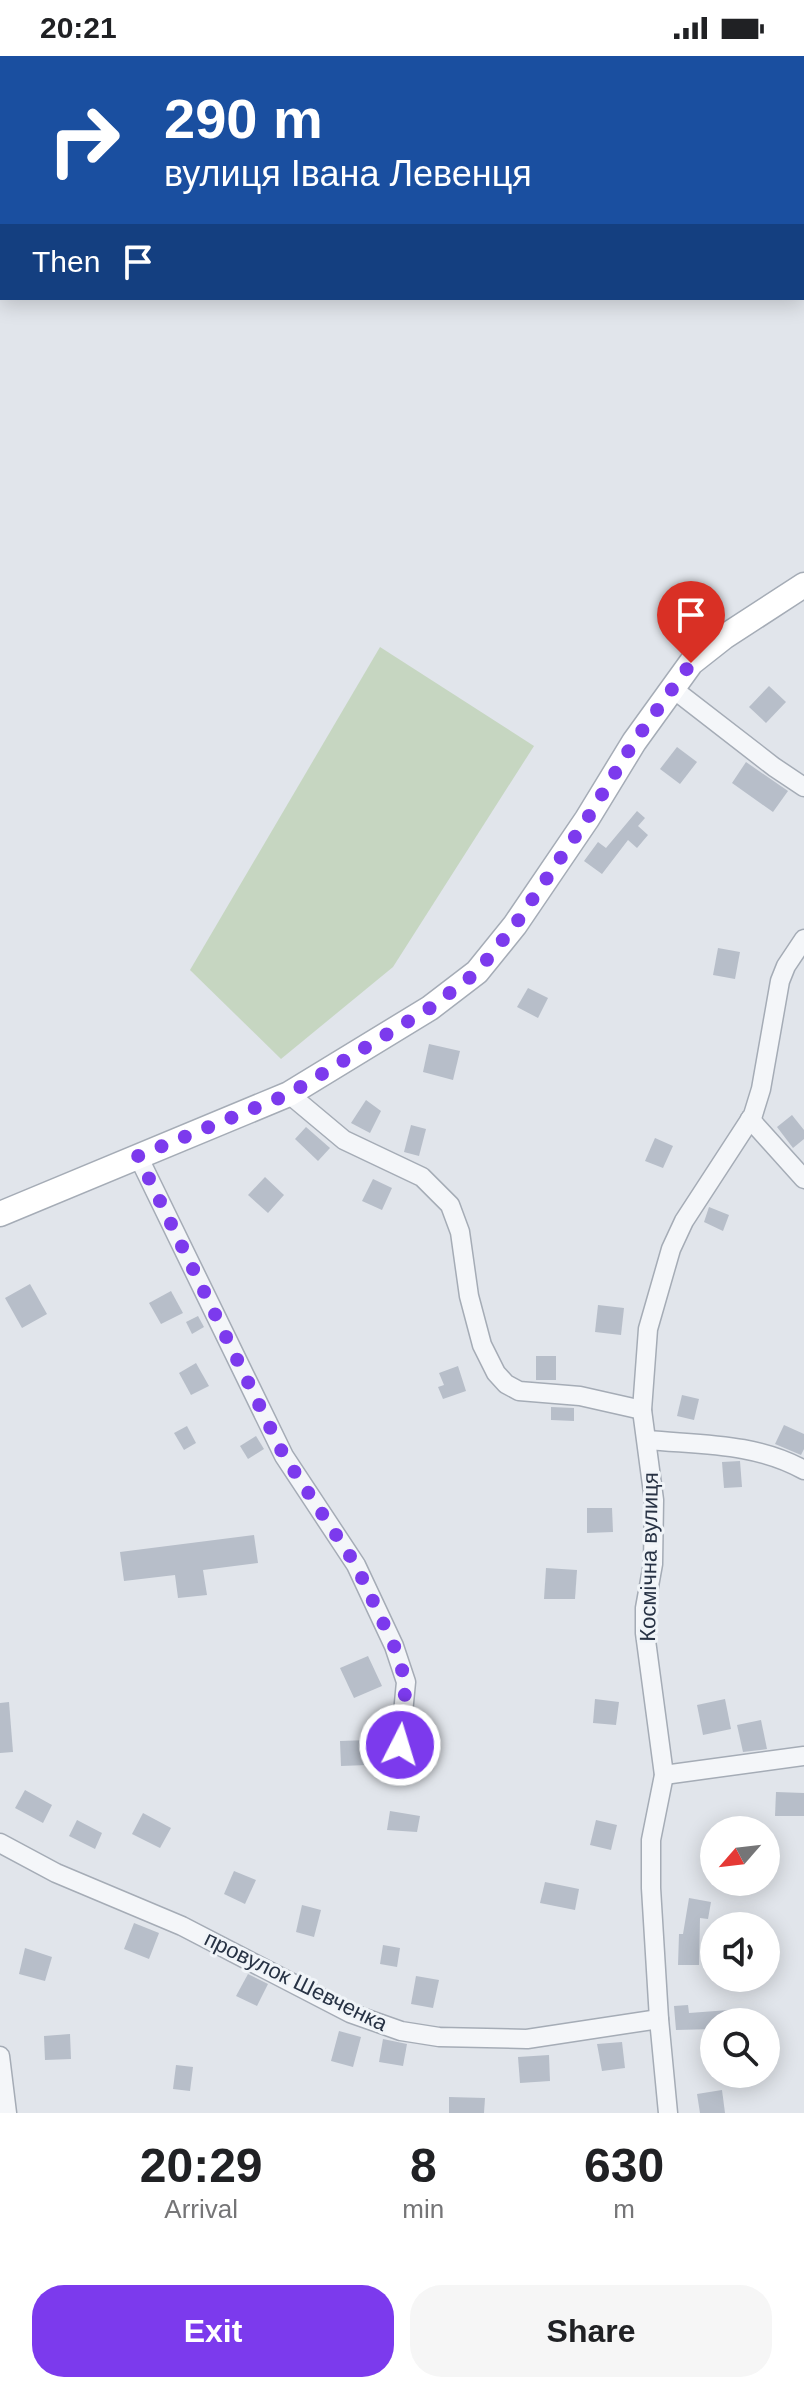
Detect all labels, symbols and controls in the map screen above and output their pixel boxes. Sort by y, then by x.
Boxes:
text: 20:21 [40,11,117,44]
text: 290 m [164,87,323,150]
icon: right [32,88,136,192]
text: вулиця Івана Левенця [164,153,532,194]
icon: arrive [116,240,160,284]
text: Then [32,245,100,278]
pin [657,581,725,663]
icon: arrive [669,593,713,637]
street label: Космічна вулиця [635,1472,663,1642]
position arrow [358,1703,442,1787]
north arrow [700,1816,780,1896]
map controls [700,1816,780,2088]
button: sound [700,1912,780,1992]
street label: провулок Шевченка [200,1926,392,2037]
button: search [700,2008,780,2088]
text: 20:29 [140,2139,263,2192]
text: 8 [410,2139,437,2192]
text: 630 [584,2139,664,2192]
text: Arrival [164,2194,238,2224]
text: min [402,2194,444,2224]
text: m [613,2194,635,2224]
button: Exit [32,2285,394,2377]
button: Share [410,2285,772,2377]

